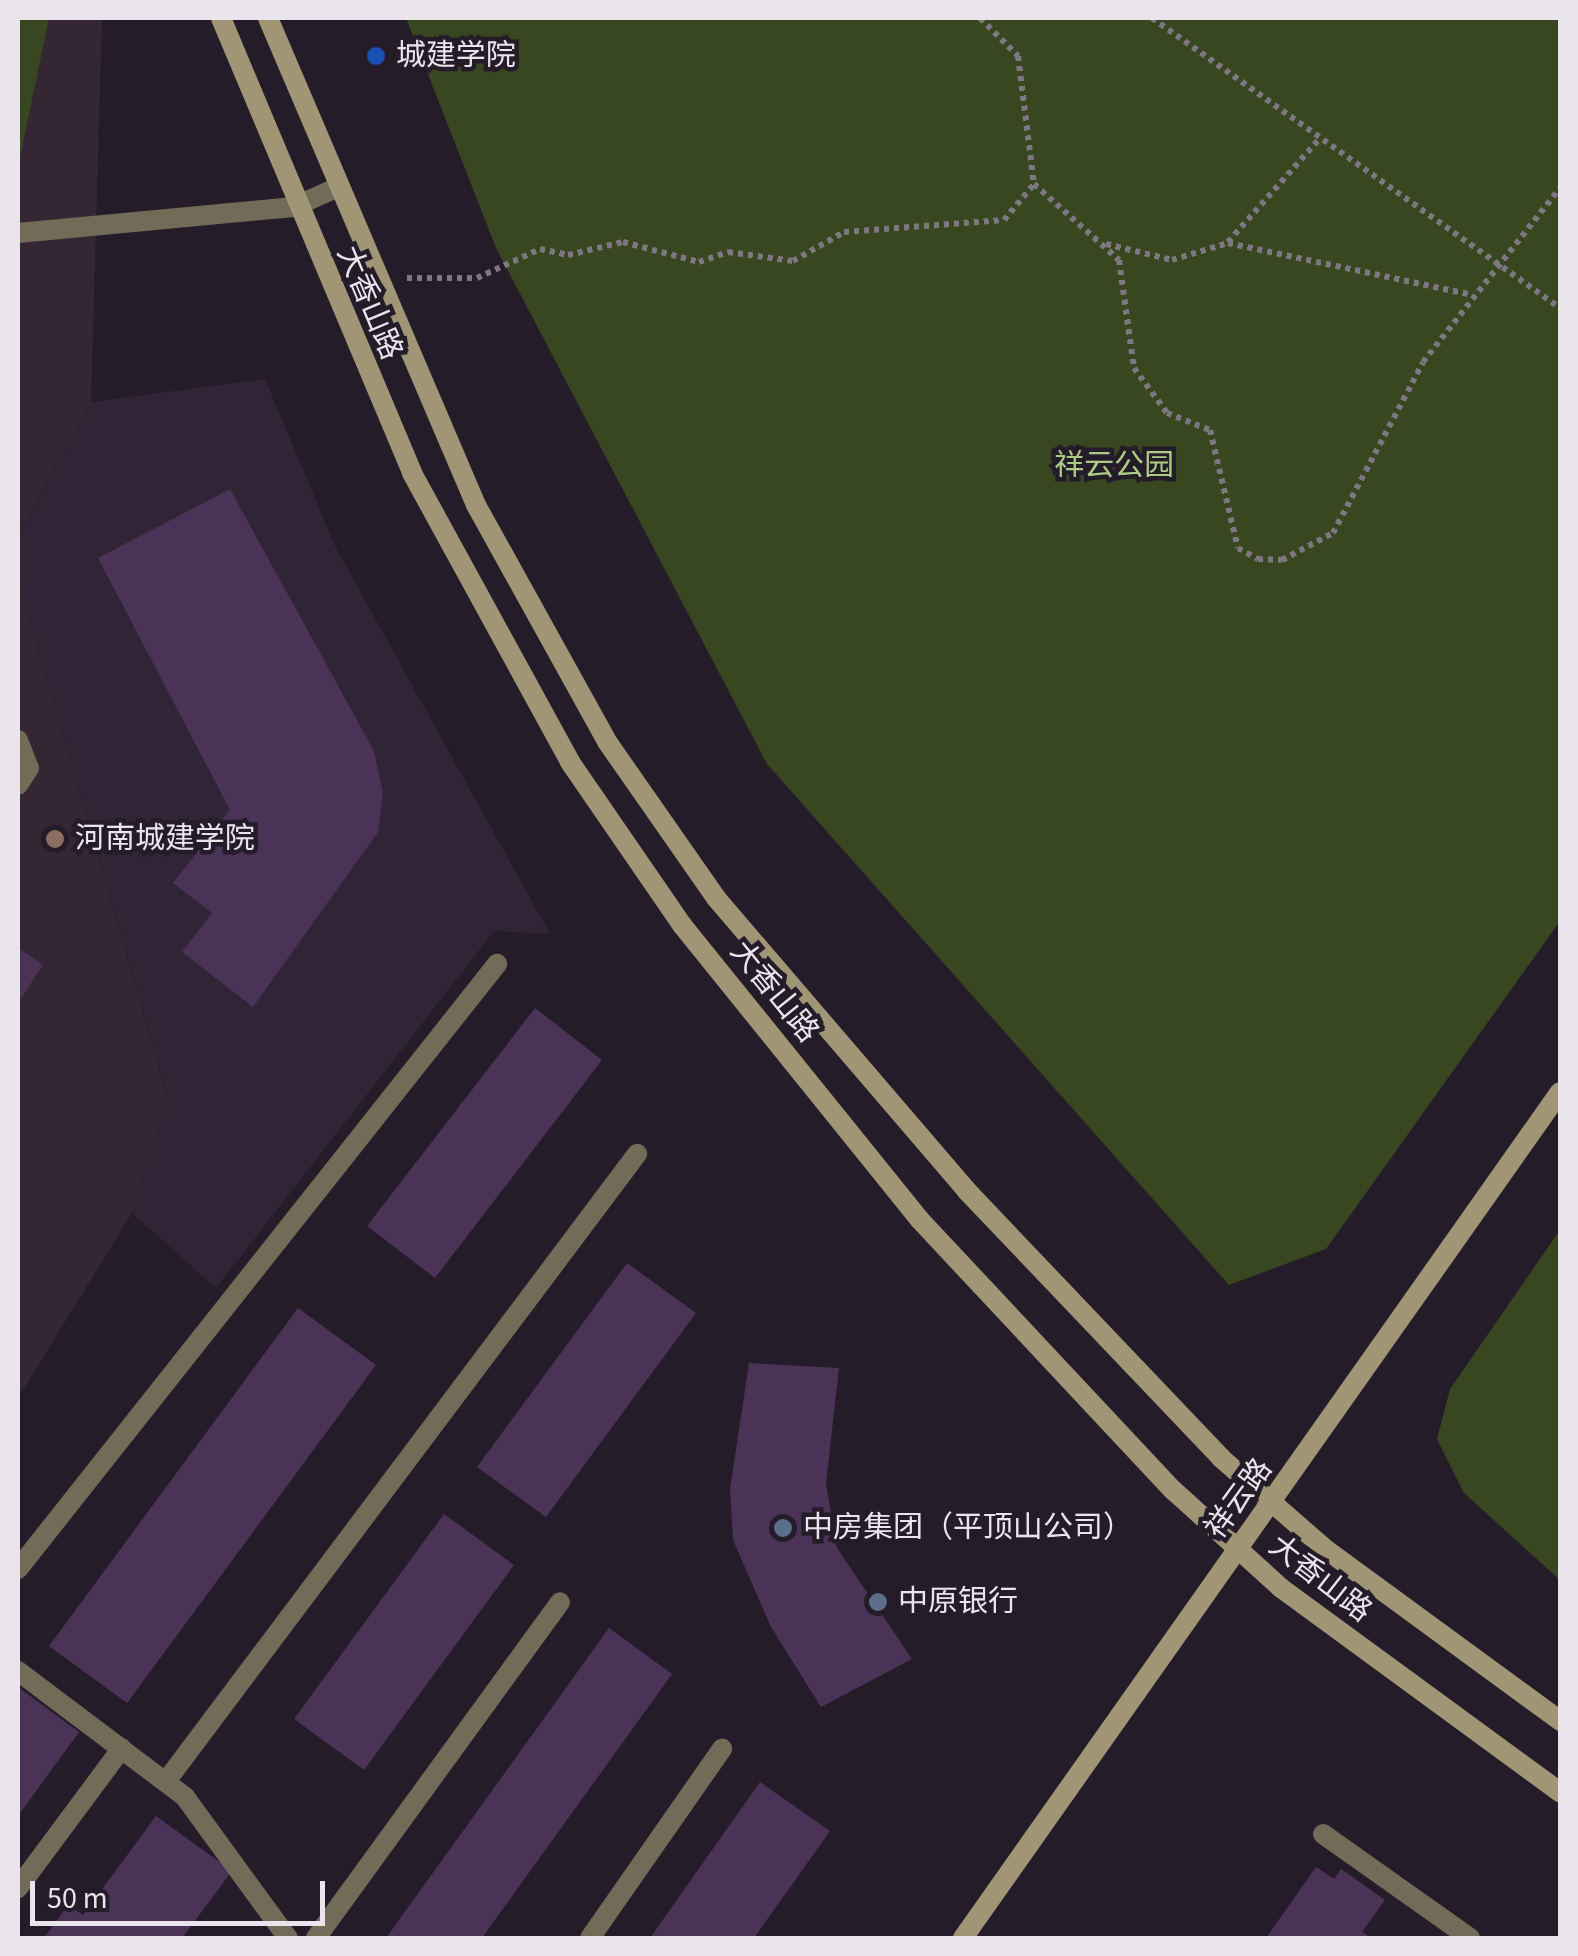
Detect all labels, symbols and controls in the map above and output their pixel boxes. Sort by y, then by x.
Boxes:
place label: 城建学院 [396,38,516,74]
marker: 城建学院 [365,45,387,67]
street label: 大香山路 [329,241,409,365]
park label: 祥云公园 [1054,448,1174,484]
place label: 河南城建学院 [75,821,255,857]
marker: 河南城建学院 [44,828,66,850]
street label: 大香山路 [722,934,826,1050]
street label: 祥云路 [1198,1452,1280,1546]
place label: 中房集团（平顶山公司） [803,1510,1133,1546]
marker: 中房集团（平顶山公司） [772,1517,794,1539]
street label: 大香山路 [1262,1528,1378,1630]
place label: 中原银行 [898,1584,1018,1620]
marker: 中原银行 [867,1591,889,1613]
scale bar [35,1861,330,1923]
text: 50 m [47,1877,108,1920]

